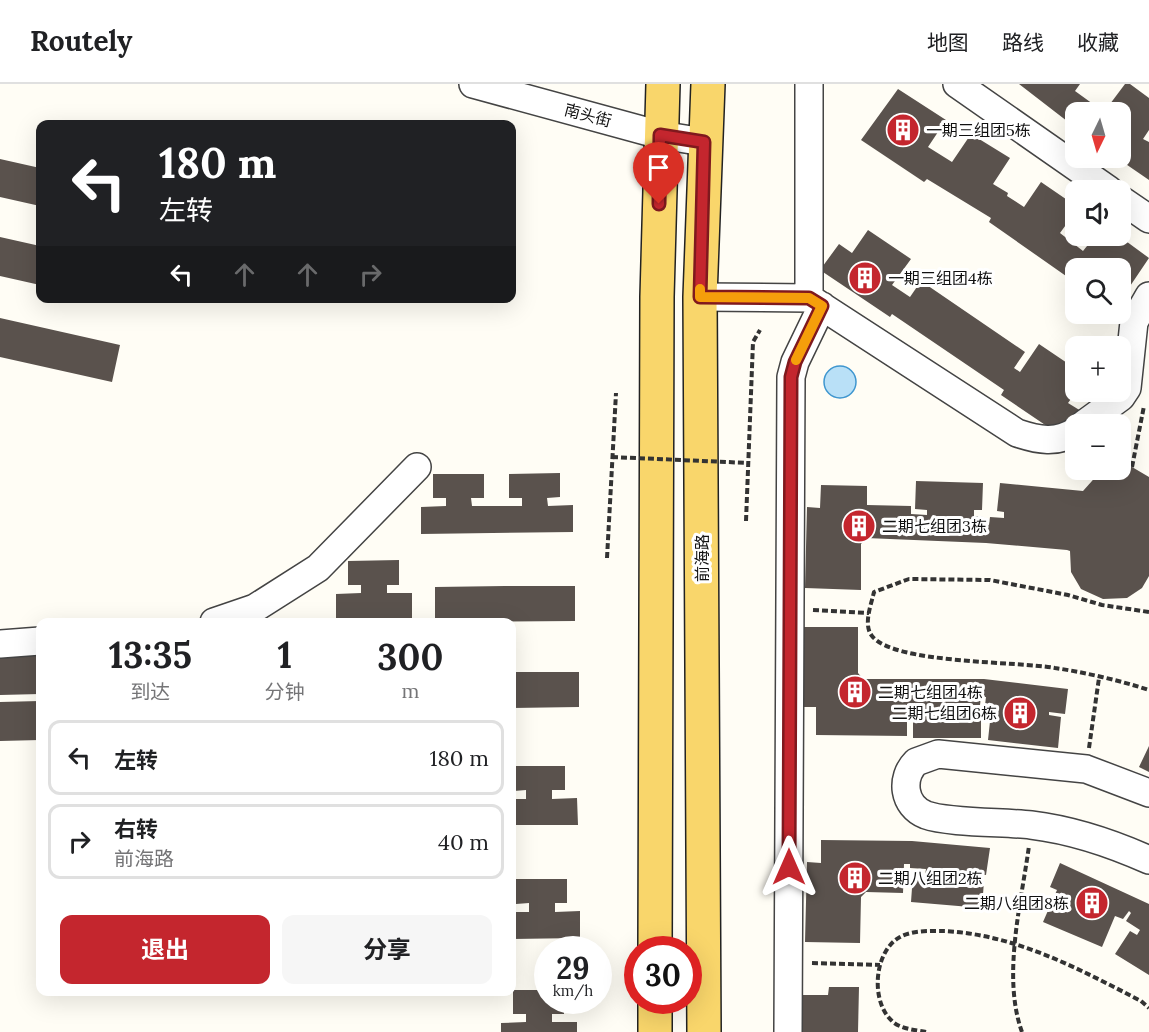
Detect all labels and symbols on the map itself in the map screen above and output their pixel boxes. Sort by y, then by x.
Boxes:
street label: 南头街 [562,99,614,131]
north arrow [1065,102,1131,168]
building icon: 一期三组团5栋 [885,112,921,148]
place label: 一期三组团5栋 [926,120,1031,140]
pin [633,142,684,204]
building icon: 一期三组团4栋 [847,260,883,296]
place label: 一期三组团4栋 [888,268,993,288]
building icon: 二期七组团3栋 [841,508,877,544]
place label: 二期七组团3栋 [882,516,987,536]
street label: 前海路 [692,534,712,582]
building icon: 二期七组团4栋 [837,674,873,710]
place label: 二期七组团4栋 [878,682,983,702]
building icon: 二期七组团6栋 [1002,695,1038,731]
place label: 二期七组团6栋 [892,703,997,723]
position arrow [757,835,821,899]
building icon: 二期八组团2栋 [837,860,873,896]
place label: 二期八组团2栋 [878,868,983,888]
building icon: 二期八组团8栋 [1074,885,1110,921]
place label: 二期八组团8栋 [964,893,1069,913]
speed limit sign: 30 [624,936,702,1014]

